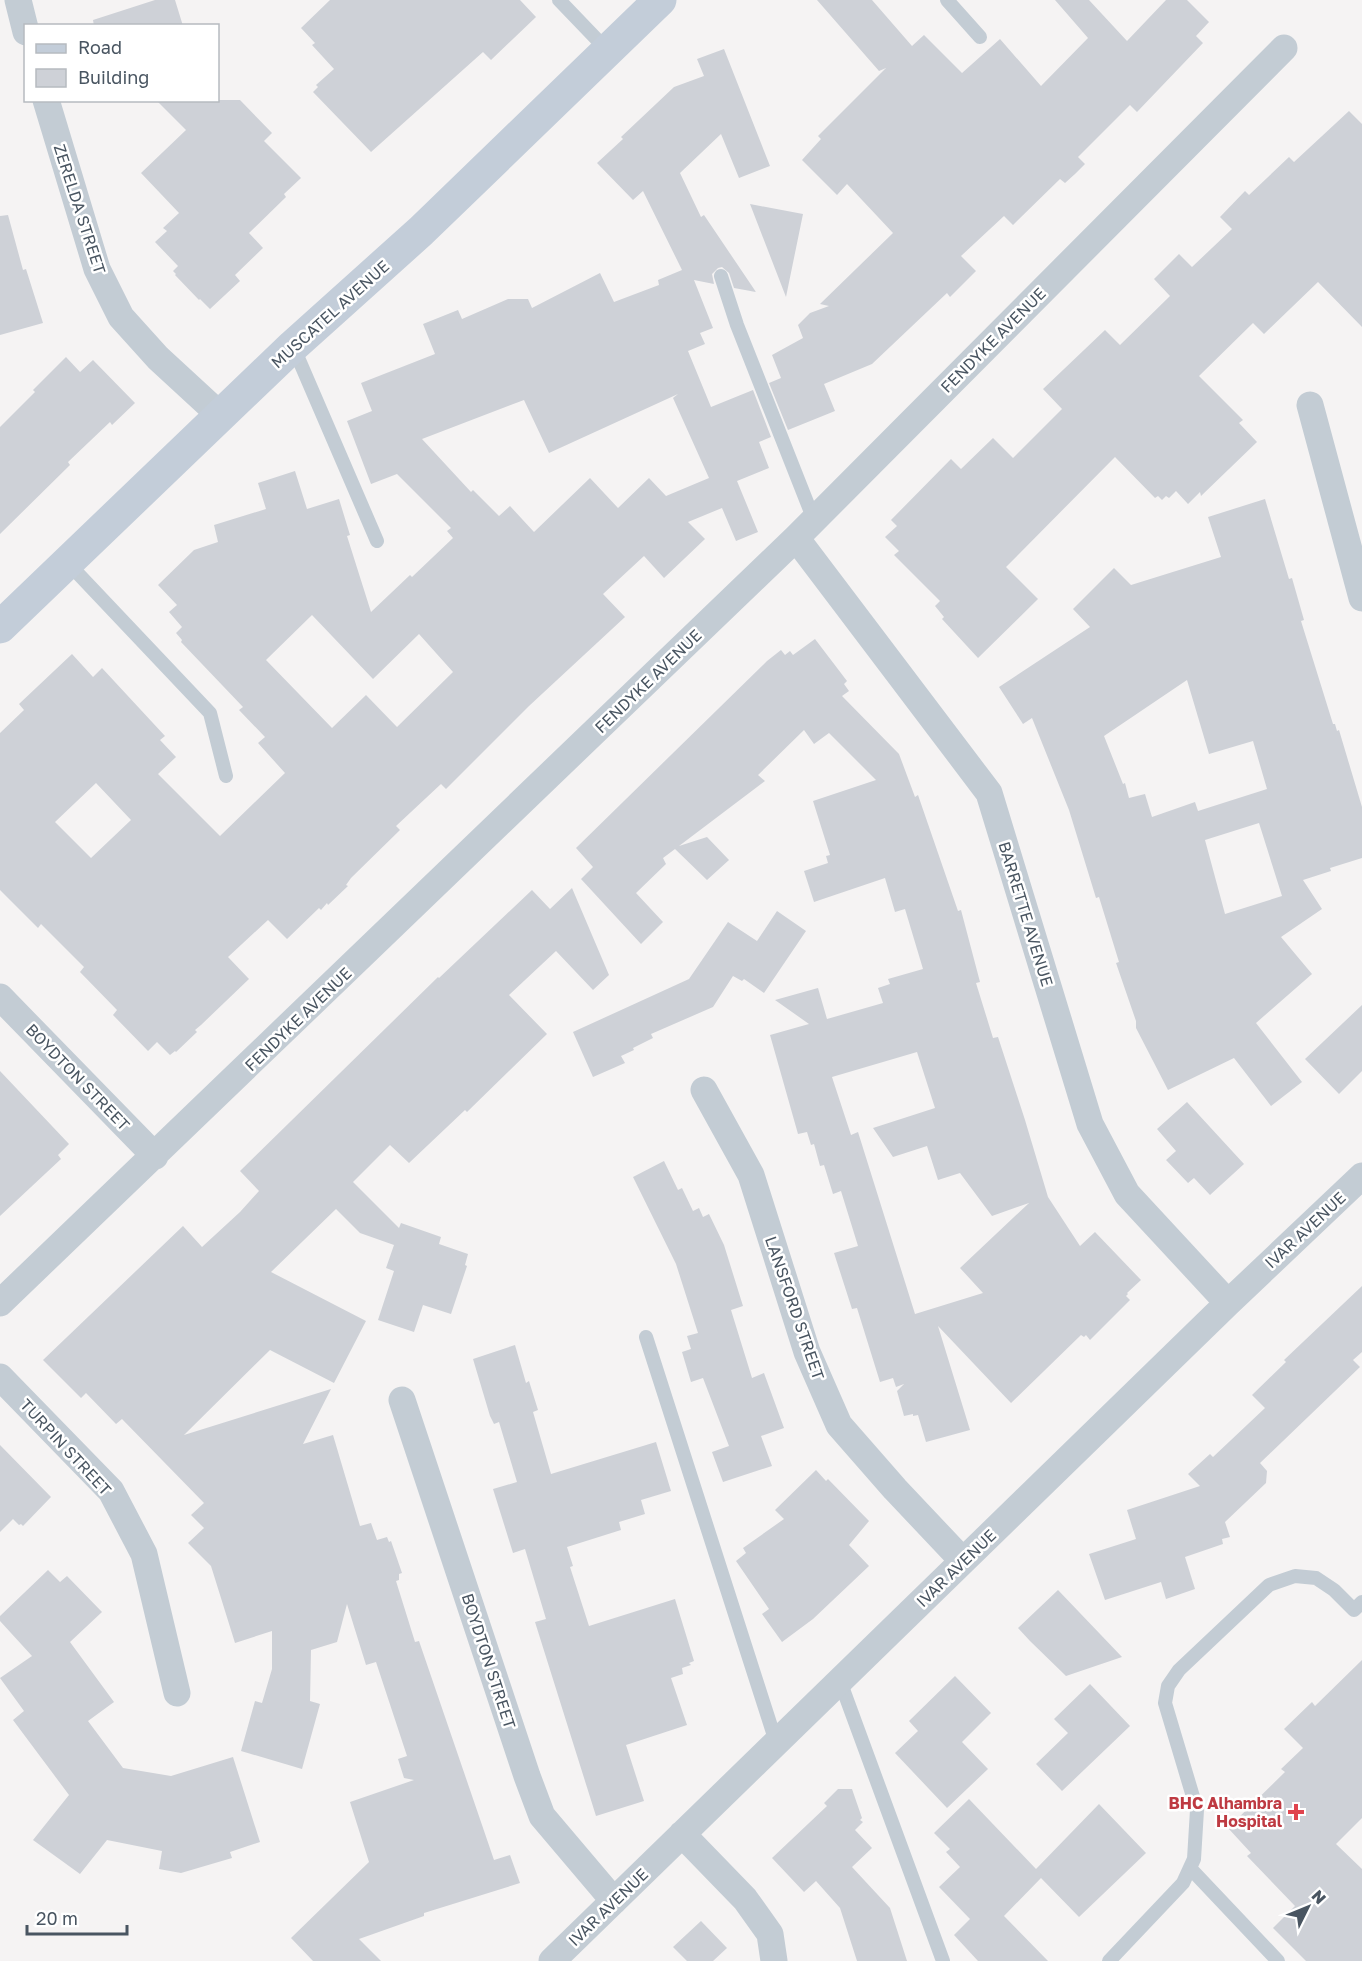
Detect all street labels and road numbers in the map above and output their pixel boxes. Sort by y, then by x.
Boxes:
street label: ZERELDA STREET [50,142,110,276]
street label: MUSCATEL AVENUE [267,256,393,372]
street label: FENDYKE AVENUE [936,283,1050,397]
street label: FENDYKE AVENUE [590,625,706,737]
street label: BARRETTE AVENUE [994,839,1058,989]
street label: FENDYKE AVENUE [240,963,356,1075]
street label: BOYDTON STREET [22,1019,134,1135]
street label: IVAR AVENUE [1260,1187,1350,1273]
street label: LANSFORD STREET [761,1234,829,1383]
street label: TURPIN STREET [16,1395,116,1499]
street label: IVAR AVENUE [912,1525,1000,1611]
street label: BOYDTON STREET [458,1591,520,1731]
street label: IVAR AVENUE [564,1864,652,1950]

